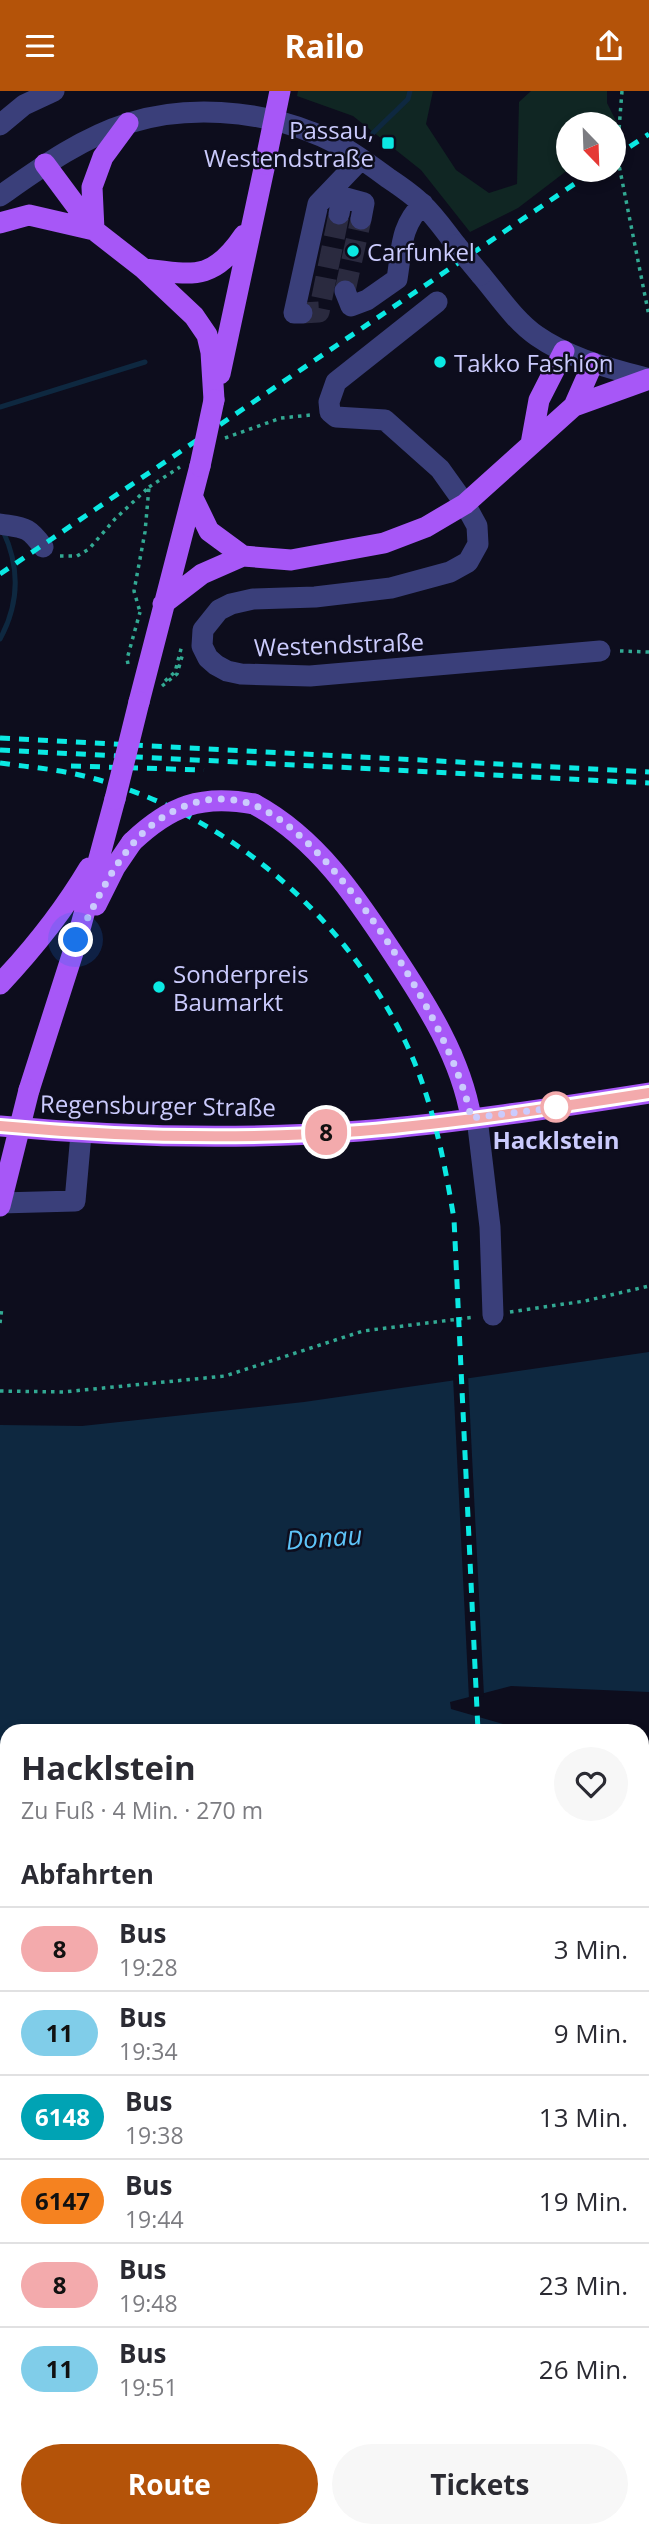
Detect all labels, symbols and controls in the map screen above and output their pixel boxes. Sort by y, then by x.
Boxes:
text: Railo [285,24,364,67]
icon: menu [21,27,59,65]
icon: share [590,27,628,65]
north arrow [556,112,626,182]
map controls [556,112,626,182]
place label: Passau, Westendstraße [204,113,374,174]
marker: Passau, Westendstraße [380,135,396,151]
place label: Carfunkel [367,235,475,268]
marker: Carfunkel [345,243,361,259]
place label: Takko Fashion [454,346,614,379]
marker: Takko Fashion [432,354,448,370]
street label: Westendstraße [253,625,425,663]
your location [58,922,93,957]
place label: Sonderpreis Baumarkt [173,957,309,1018]
marker: Sonderpreis Baumarkt [151,979,167,995]
street label: Regensburger Straße [40,1086,276,1124]
marker: Hacklstein [541,1092,571,1122]
line badge: 8 [303,1109,349,1155]
text: 8 [319,1115,333,1148]
place label: Hacklstein [492,1123,620,1156]
water label: Donau [285,1516,364,1558]
text: Hacklstein [21,1745,196,1790]
button: heart [554,1747,628,1821]
text: Zu Fuß · 4 Min. · 270 m [21,1794,263,1826]
text: Abfahrten [21,1856,154,1892]
text: Bus [119,1915,166,1951]
text: 3 Min. [554,1931,628,1967]
text: 8 [53,1932,66,1965]
text: 19:28 [119,1951,178,1983]
text: Bus [119,1999,166,2035]
text: 9 Min. [554,2015,628,2051]
text: 11 [46,2016,73,2049]
text: 19:34 [119,2035,178,2067]
text: Bus [125,2083,172,2119]
text: 13 Min. [539,2099,628,2135]
text: 6148 [35,2100,90,2133]
text: 19:38 [125,2119,184,2151]
text: Bus [125,2167,172,2203]
text: 19 Min. [539,2183,628,2219]
text: 6147 [35,2184,90,2217]
text: 19:44 [125,2203,184,2235]
text: Bus [119,2251,166,2287]
text: 23 Min. [539,2267,628,2303]
text: 8 [53,2268,66,2301]
text: 19:48 [119,2287,178,2319]
text: Bus [119,2335,166,2371]
text: 26 Min. [539,2351,628,2387]
text: 11 [46,2352,73,2385]
text: 19:51 [119,2371,178,2403]
button: Route [21,2444,318,2524]
button: Tickets [332,2444,628,2524]

